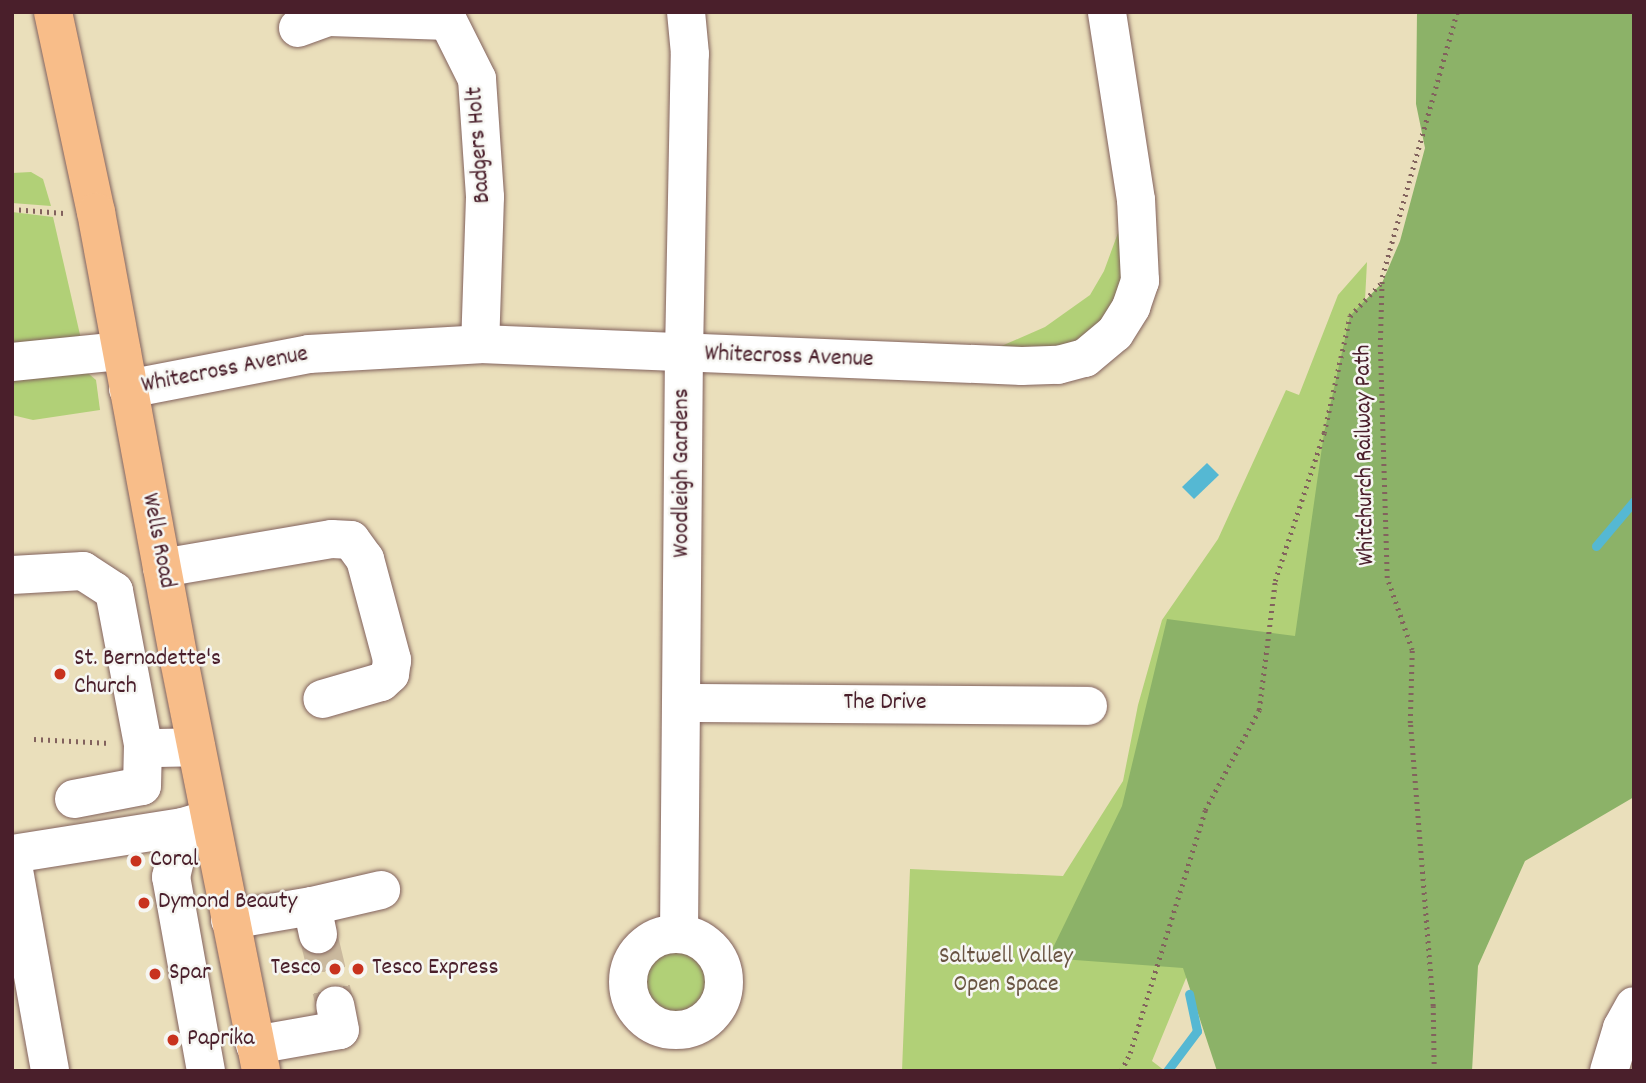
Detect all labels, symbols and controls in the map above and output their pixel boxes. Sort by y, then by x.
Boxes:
street label: Badgers Holt [462,86,498,204]
street label: Whitecross Avenue [139,341,311,401]
street label: Whitecross Avenue [704,341,874,375]
street label: Whitchurch Railway Path [1350,344,1382,566]
street label: Woodleigh Gardens [669,388,697,558]
street label: Wells Road [134,491,180,591]
place label: St. Bernadette's Church [74,646,221,702]
marker: St. Bernadette's Church [52,666,68,682]
street label: The Drive [844,690,926,718]
place label: Coral [150,847,198,875]
marker: Coral [128,853,144,869]
place label: Dymond Beauty [158,889,297,917]
marker: Dymond Beauty [136,895,152,911]
park label: Saltwell Valley Open Space [939,944,1073,1000]
place label: Tesco [270,955,321,983]
place label: Tesco Express [372,955,499,983]
place label: Spar [169,960,211,988]
marker: Tesco [327,961,343,977]
marker: Tesco Express [350,961,366,977]
marker: Spar [147,966,163,982]
place label: Paprika [187,1026,255,1054]
marker: Paprika [165,1032,181,1048]

